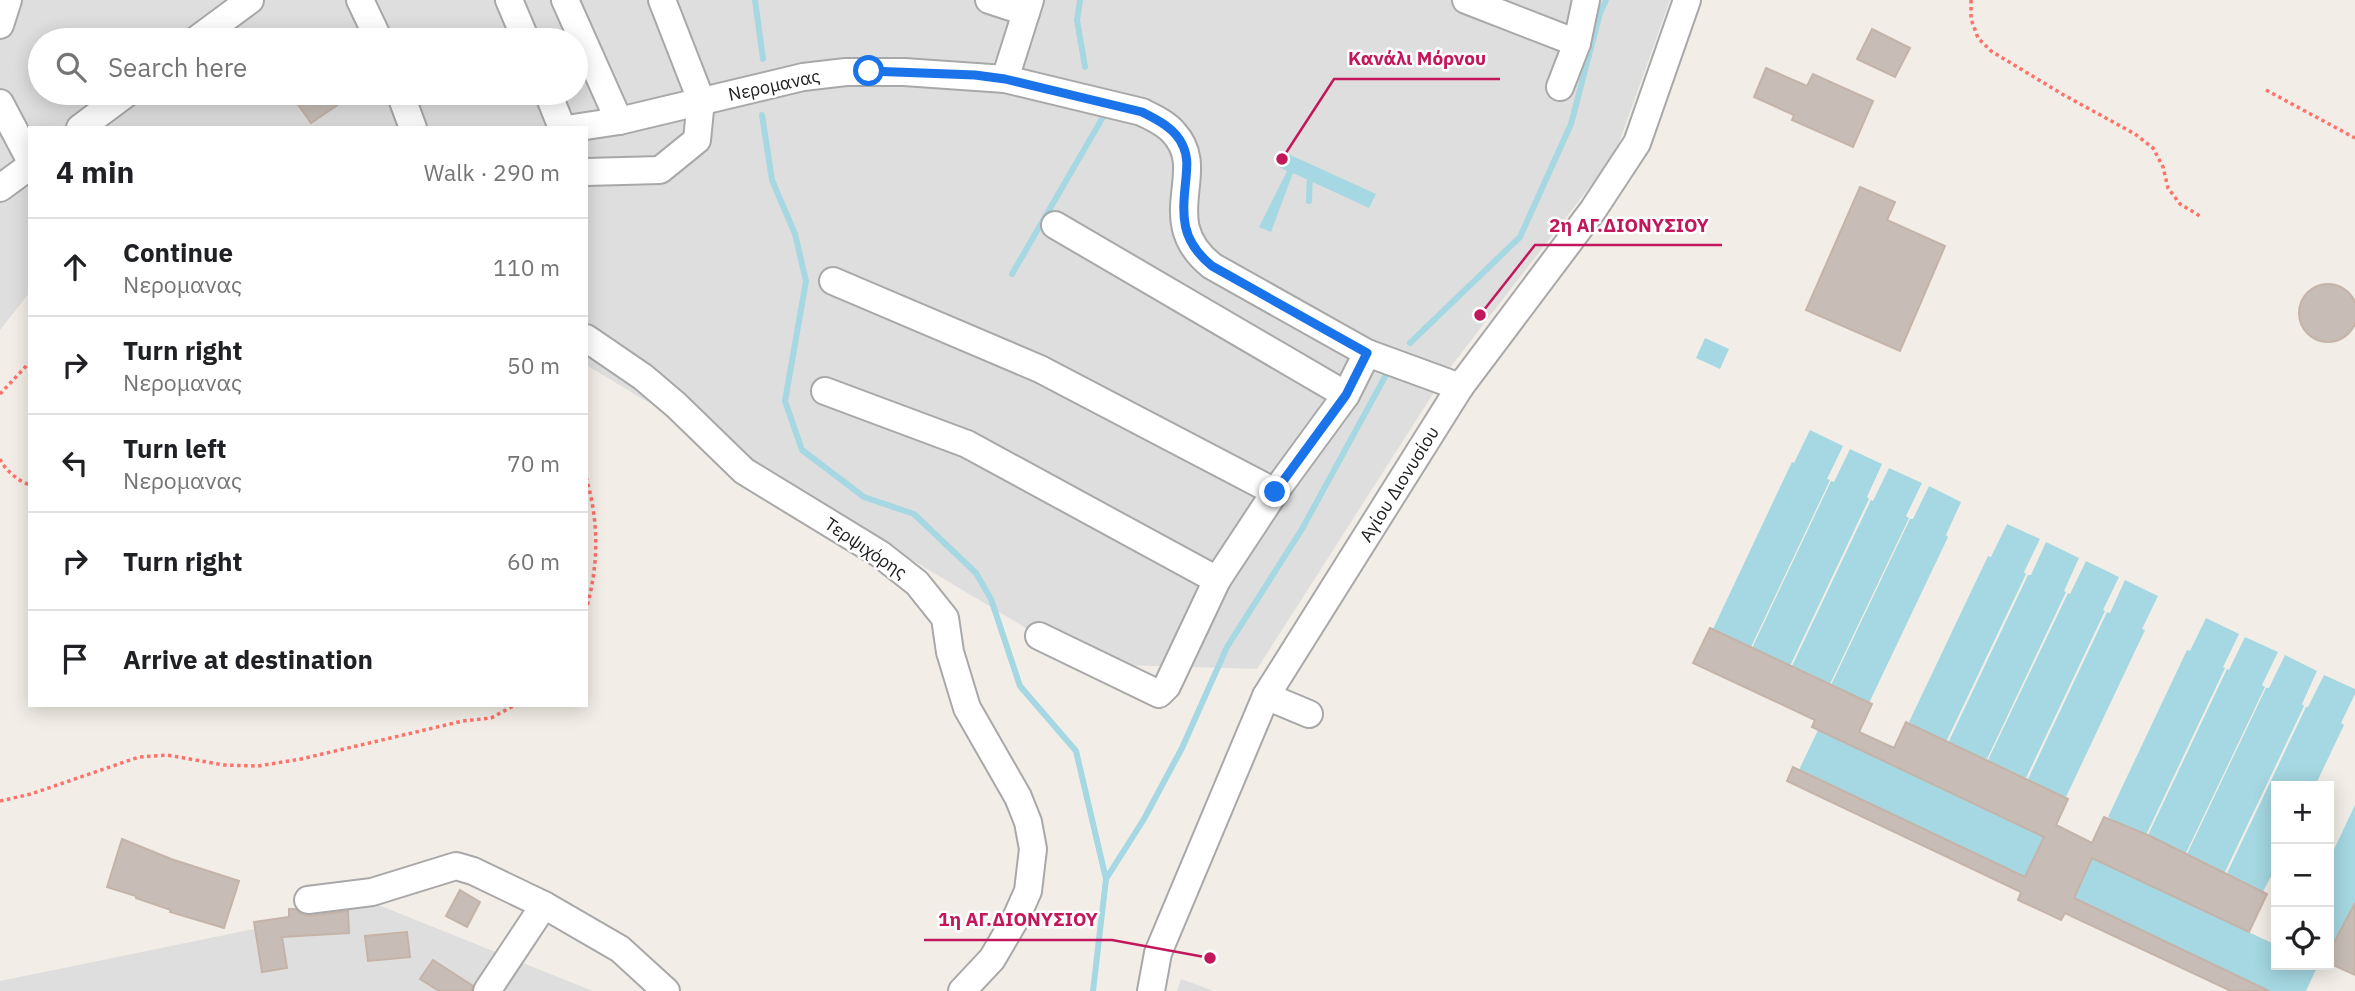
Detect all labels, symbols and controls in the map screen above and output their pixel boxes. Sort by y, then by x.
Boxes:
search box [28,28,588,105]
callout: Κανάλι Μόρνου [1334,39,1500,79]
text: Κανάλι Μόρνου [1348,46,1486,70]
icon: search [52,48,90,86]
text: Search here [108,50,247,84]
route start [853,55,884,86]
street label: Νερομανας [726,64,822,106]
text: 4 min [56,152,134,191]
text: Walk · 290 m [424,157,560,187]
callout: 2η ΑΓ.ΔΙΟΝΥΣΙΟΥ [1535,205,1722,245]
text: 2η ΑΓ.ΔΙΟΝΥΣΙΟΥ [1549,213,1710,237]
text: Continue [123,235,233,269]
icon: ahead [56,248,94,286]
text: 110 m [493,252,560,282]
text: Νερομανας [123,269,242,299]
text: Turn right [123,333,242,367]
icon: right [56,346,94,384]
text: 50 m [507,350,560,380]
text: Νερομανας [123,367,242,397]
street label: Αγίου Διονυσίου [1354,422,1444,546]
text: Turn left [123,431,226,465]
icon: left [56,444,94,482]
text: 70 m [507,448,560,478]
text: Νερομανας [123,465,242,495]
route end [1259,476,1290,507]
street label: Τερψιχόρης [821,512,912,584]
icon: right [56,542,94,580]
text: Turn right [123,544,242,578]
text: 60 m [507,546,560,576]
icon: arrive [56,640,94,678]
text: Arrive at destination [123,642,373,676]
map controls [2271,781,2334,970]
button: + [2271,781,2334,844]
button: − [2271,844,2334,907]
callout: 1η ΑΓ.ΔΙΟΝΥΣΙΟΥ [924,900,1112,940]
text: 1η ΑΓ.ΔΙΟΝΥΣΙΟΥ [938,907,1099,931]
button: locate [2271,907,2334,970]

